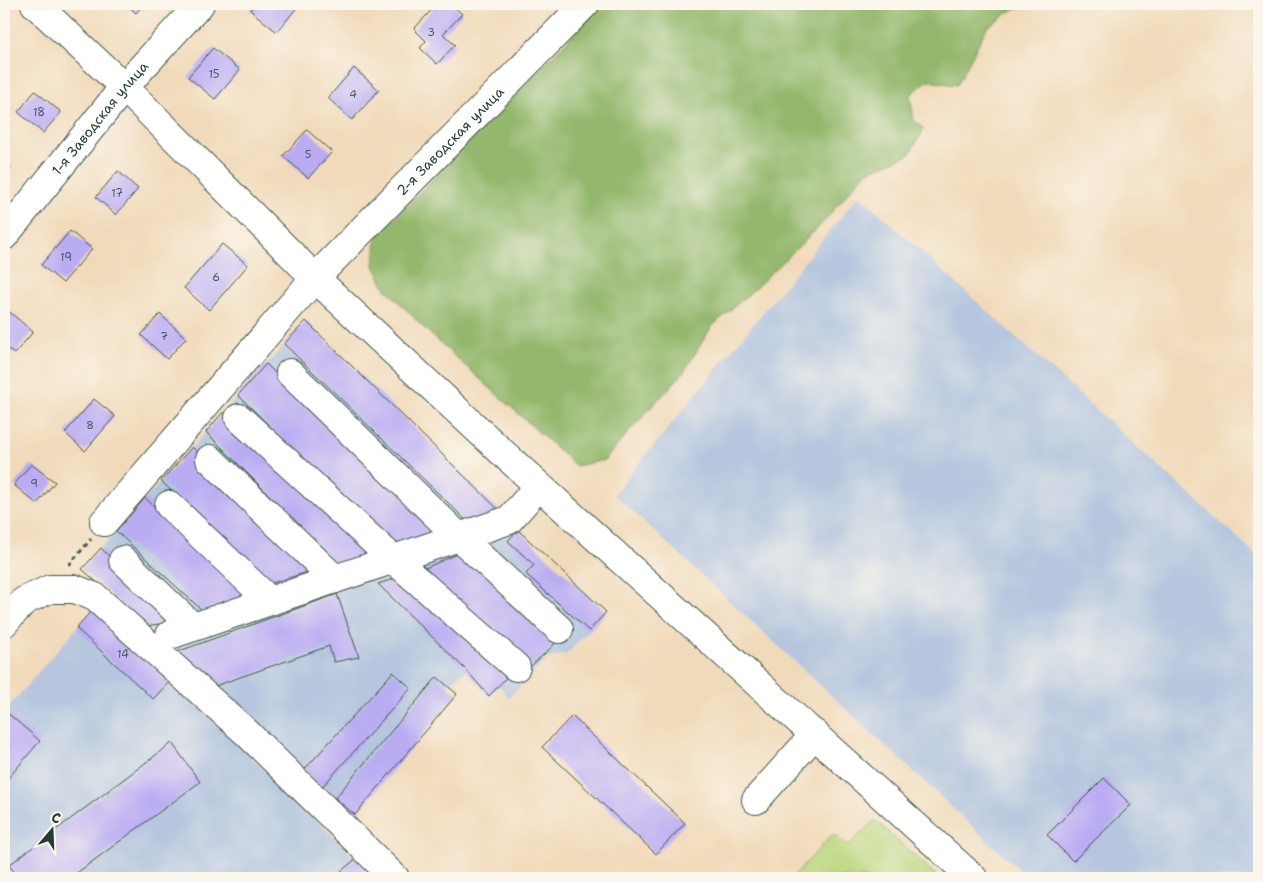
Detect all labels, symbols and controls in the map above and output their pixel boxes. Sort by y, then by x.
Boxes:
house number: 3 [427,25,435,40]
street label: 1-я Заводская улица [48,57,152,179]
house number: 15 [208,67,220,82]
street label: 2-я Заводская улица [392,82,508,199]
house number: 4 [349,87,357,102]
house number: 18 [33,105,45,120]
house number: 5 [305,147,312,162]
house number: 17 [111,186,123,201]
house number: 19 [60,250,72,265]
house number: 6 [212,270,220,285]
house number: 7 [160,329,168,344]
house number: 8 [86,418,94,433]
house number: 9 [30,476,38,491]
house number: 14 [117,647,129,662]
north arrow [28,804,78,854]
text: С [49,808,63,828]

